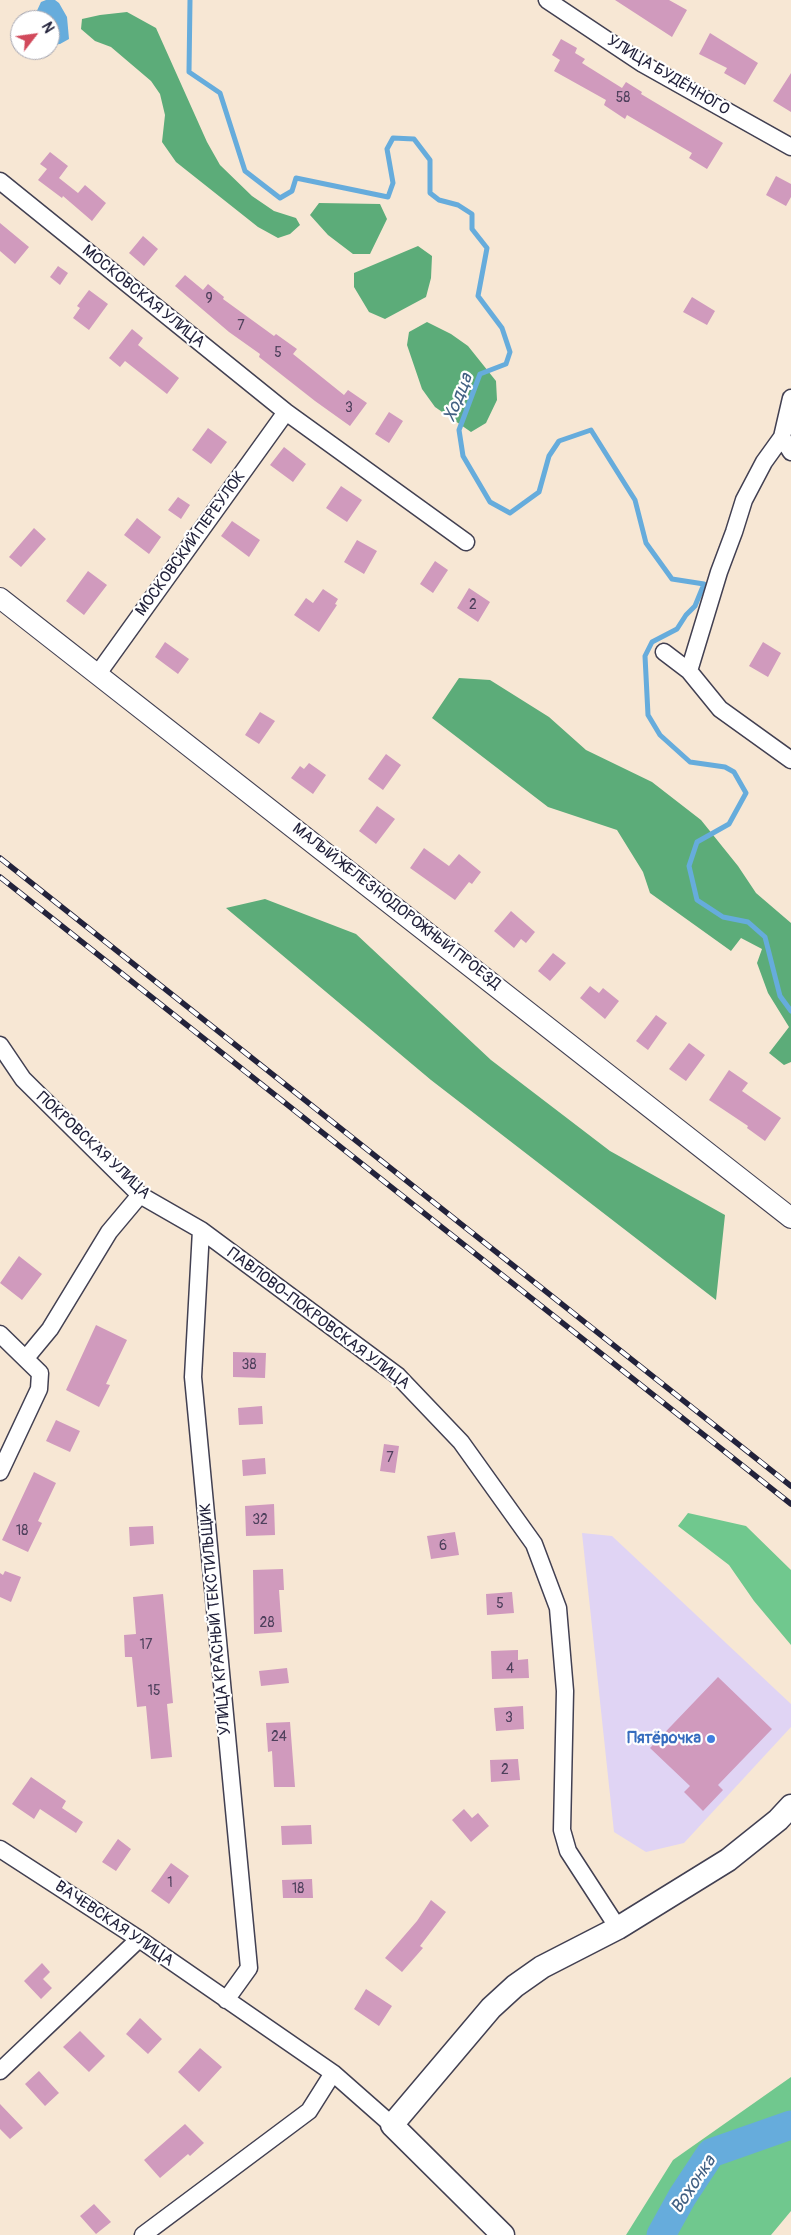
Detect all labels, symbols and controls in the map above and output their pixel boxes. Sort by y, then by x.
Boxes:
north arrow [10,10,60,60]
text: N [38,19,57,36]
street label: УЛИЦА БУДЁННОГО [603,32,733,120]
house number: 58 [616,90,630,106]
street label: МОСКОВСКАЯ УЛИЦА [78,241,208,353]
house number: 9 [205,291,213,307]
house number: 7 [237,318,245,334]
house number: 5 [274,345,282,361]
water label: Ходца [440,371,478,425]
house number: 3 [345,400,353,416]
street label: МОСКОВСКИЙ ПЕРЕУЛОК [132,468,250,620]
house number: 2 [469,597,477,613]
street label: МАЛЫЙ ЖЕЛЕЗНОДОРОЖНЫЙ ПРОЕЗД [288,820,504,994]
street label: ПОКРОВСКАЯ УЛИЦА [32,1088,154,1204]
street label: ПАВЛОВО-ПОКРОВСКАЯ УЛИЦА [223,1244,413,1394]
house number: 38 [242,1357,256,1373]
house number: 7 [386,1450,394,1466]
street label: УЛИЦА КРАСНЫЙ ТЕКСТИЛЬЩИК [196,1502,236,1736]
house number: 32 [252,1512,268,1528]
house number: 18 [16,1523,28,1539]
house number: 6 [439,1538,447,1554]
house number: 5 [496,1596,504,1612]
house number: 28 [260,1615,274,1631]
house number: 17 [140,1637,152,1653]
house number: 4 [506,1661,514,1677]
house number: 15 [147,1683,161,1699]
house number: 3 [505,1710,513,1726]
house number: 24 [271,1729,287,1745]
place label: Пятёрочка [627,1729,701,1749]
marker: Пятёрочка [705,1733,717,1745]
house number: 2 [501,1762,509,1778]
house number: 1 [167,1875,173,1891]
street label: ВАЧЕВСКАЯ УЛИЦА [51,1877,177,1971]
house number: 18 [292,1881,304,1897]
water label: Вохонка [667,2152,721,2218]

